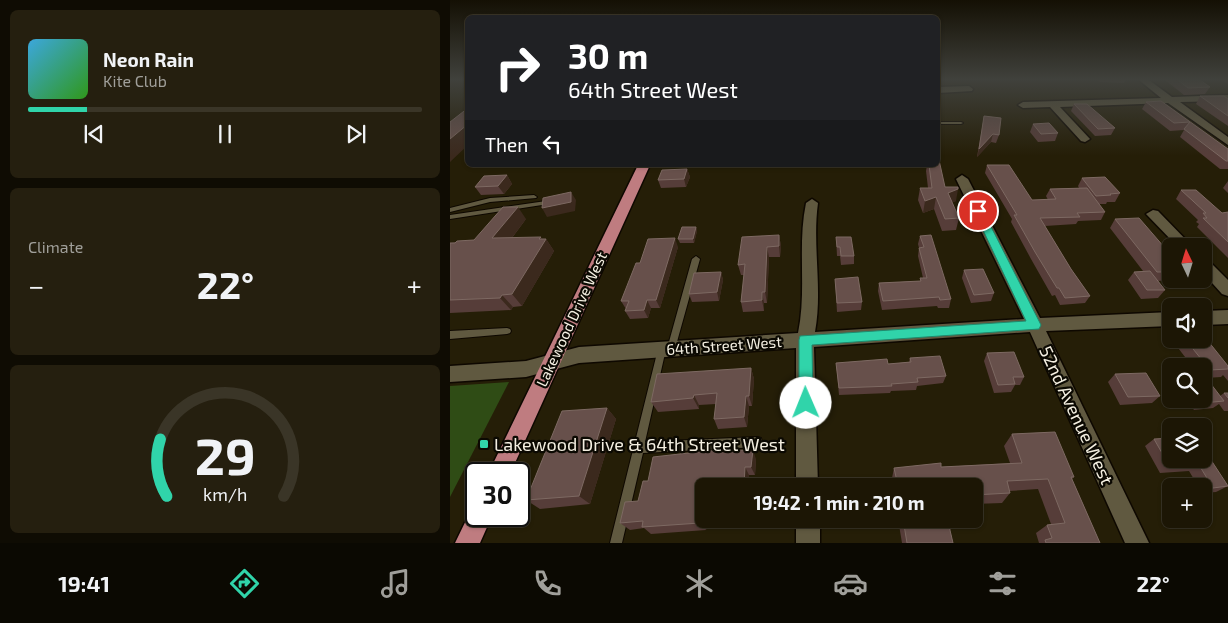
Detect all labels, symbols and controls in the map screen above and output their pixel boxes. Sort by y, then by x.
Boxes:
text: 30 m [568,34,648,76]
icon: right [485,35,550,100]
text: Neon Rain [103,48,194,71]
text: Kite Club [103,71,167,90]
text: 64th Street West [568,76,738,102]
icon: previous [80,120,108,148]
icon: pause [211,120,239,148]
icon: next [342,120,370,148]
icon: left [538,130,566,158]
text: Then [485,133,528,156]
pin [957,190,999,232]
icon: arrive [964,197,992,225]
text: Climate [28,237,83,256]
north arrow [1162,238,1212,288]
map controls [1162,238,1212,528]
street label: Lakewood Drive West [532,248,610,389]
text: 22° [197,261,254,307]
text: − [28,268,44,302]
text: + [407,268,422,302]
button: sound [1162,298,1212,348]
street label: 64th Street West [666,332,783,358]
street label: 52nd Avenue West [1035,342,1119,488]
button: search [1162,358,1212,408]
position arrow [779,376,831,428]
button: layers [1162,418,1212,468]
text: 29 [195,423,255,485]
place label: Lakewood Drive & 64th Street West [494,433,785,455]
marker: Lakewood Drive & 64th Street West [478,438,490,450]
speed limit sign: 30 [465,462,530,527]
button: + [1162,478,1212,528]
text: km/h [203,483,247,505]
text: 19:42 · 1 min · 210 m [753,491,925,514]
icon: directions [227,566,262,601]
icon: music [378,566,413,601]
icon: phone [530,566,565,601]
icon: climate [682,566,717,601]
icon: car [833,566,868,601]
icon: filters [985,566,1020,601]
text: 19:41 [58,570,110,596]
text: 22° [1136,570,1170,596]

